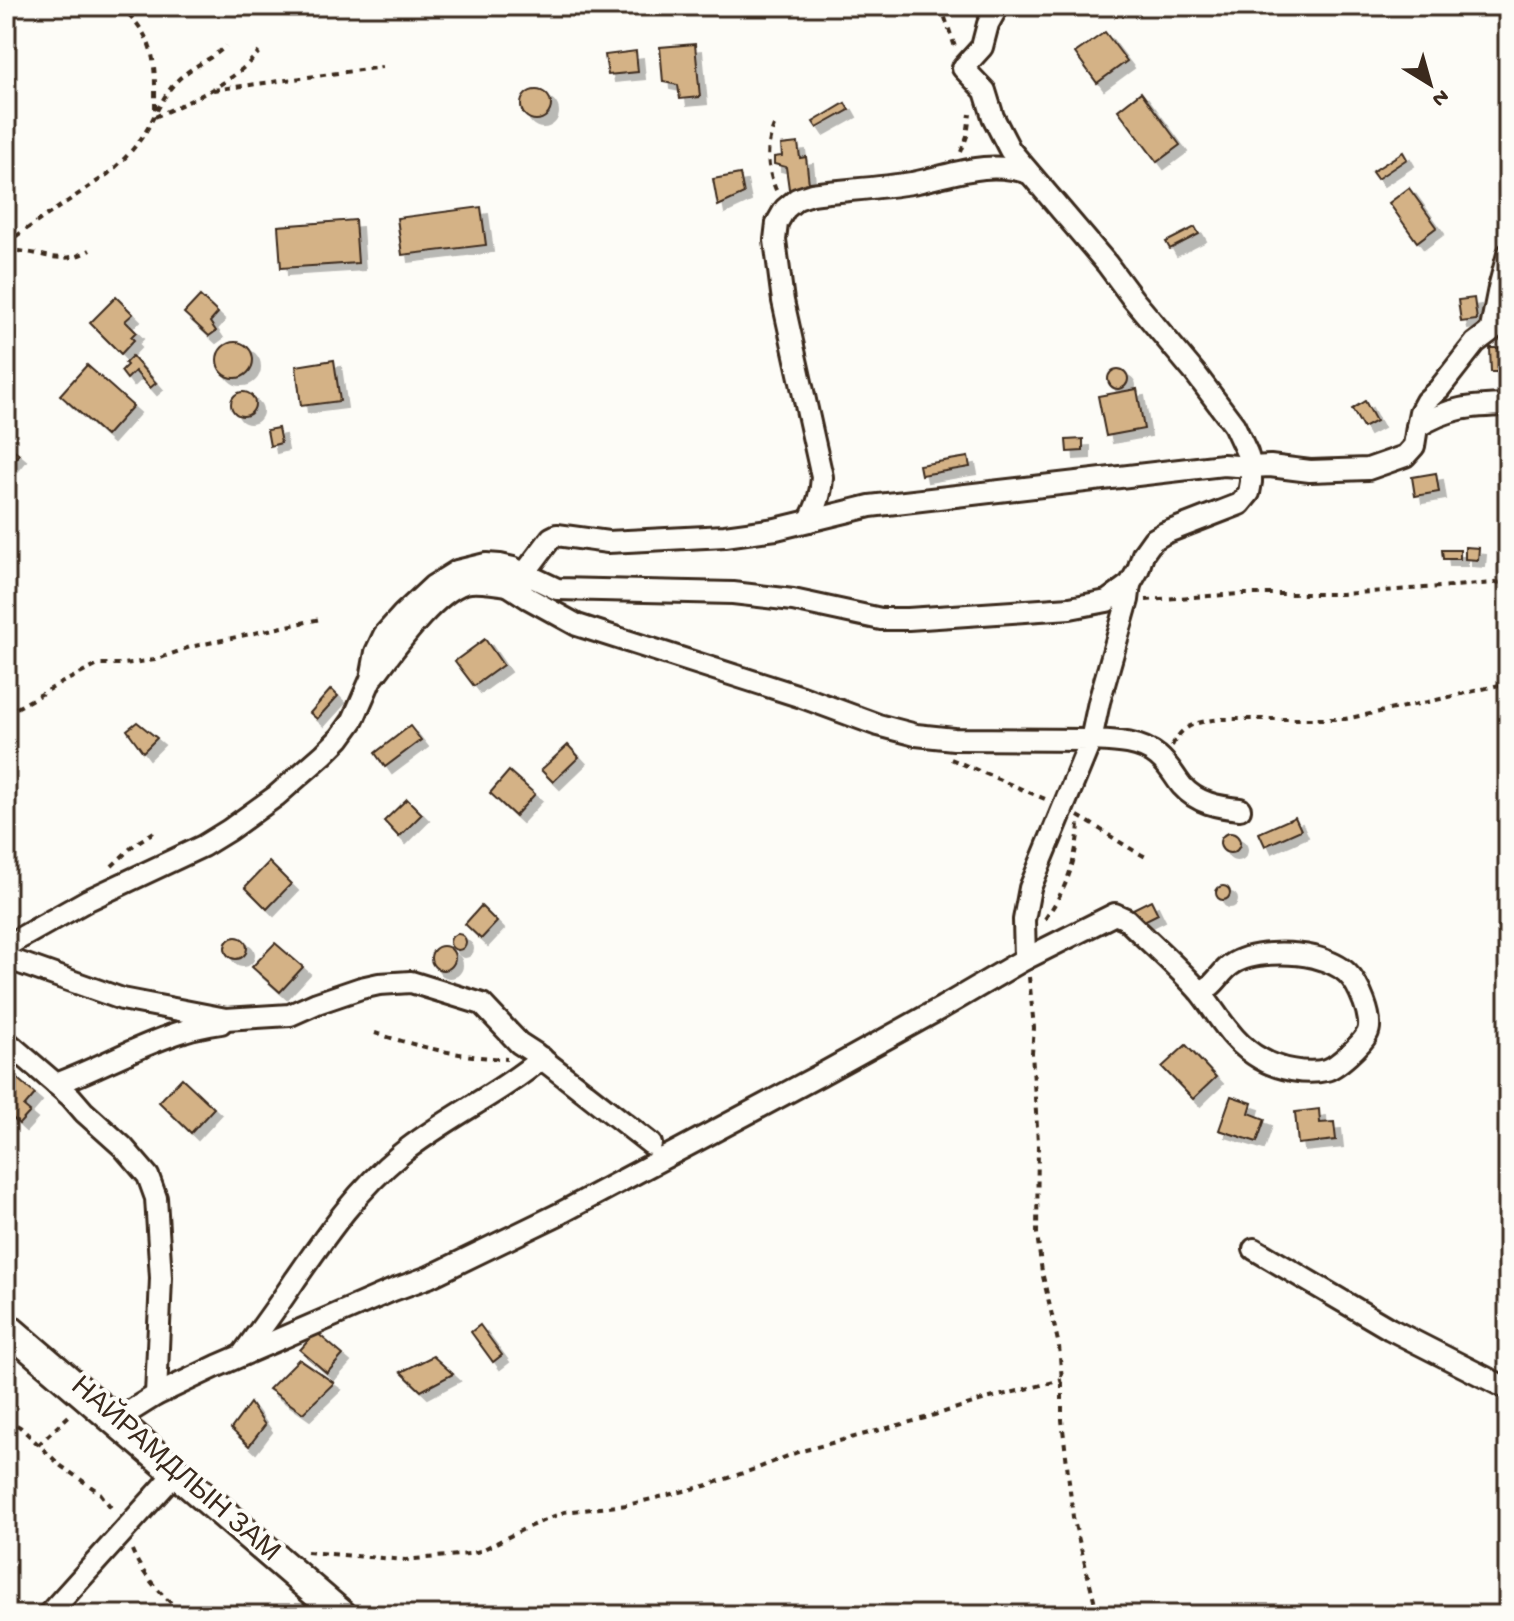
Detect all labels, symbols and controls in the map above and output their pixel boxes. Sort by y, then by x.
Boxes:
north arrow [1390,44,1470,124]
text: N [1426,82,1453,111]
street label: НАЙРАМДЛЫН ЗАМ [63,1369,287,1571]

